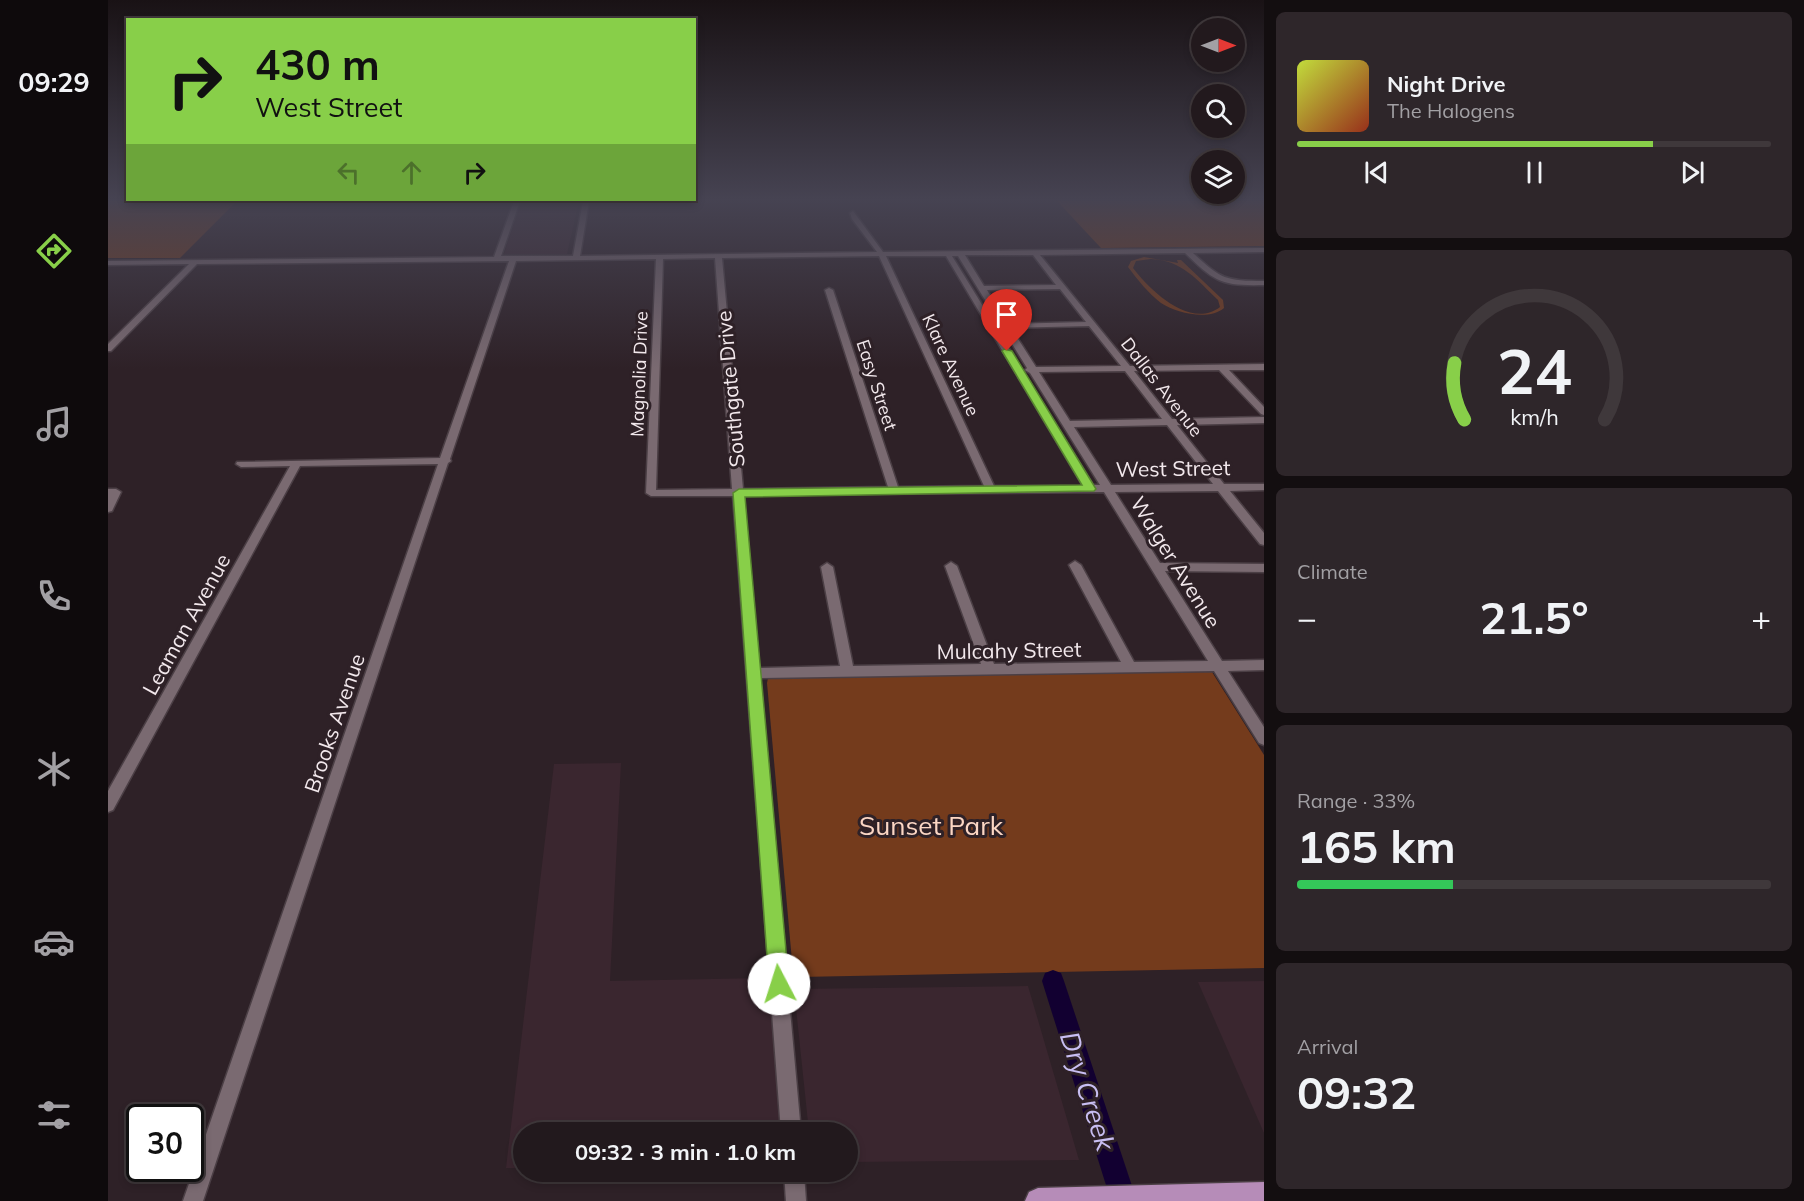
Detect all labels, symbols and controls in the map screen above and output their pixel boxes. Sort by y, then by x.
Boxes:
north arrow [1191,18,1245,72]
map controls [1191,18,1245,204]
text: 430 m [255,38,380,91]
icon: right [156,42,234,120]
text: 09:29 [18,65,90,99]
text: Night Drive [1387,70,1506,98]
button: search [1191,84,1245,138]
text: West Street [255,90,403,124]
text: The Halogens [1387,98,1515,123]
button: layers [1191,150,1245,204]
icon: left [332,156,365,189]
icon: ahead [395,156,428,189]
icon: right [458,156,491,189]
icon: previous [1360,156,1393,189]
icon: pause [1518,156,1551,189]
icon: next [1676,156,1709,189]
icon: directions [33,230,75,272]
pin [981,289,1032,351]
icon: arrive [990,298,1023,331]
street label: Southgate Drive [710,310,750,468]
street label: Klare Avenue [917,310,985,420]
street label: Magnolia Drive [625,311,653,437]
text: 24 [1497,331,1571,410]
street label: Dallas Avenue [1116,333,1208,441]
street label: Easy Street [852,337,902,433]
icon: music [33,403,75,445]
text: km/h [1510,403,1558,430]
street label: West Street [1115,454,1231,482]
street label: Walger Avenue [1125,491,1227,633]
street label: Leaman Avenue [136,549,236,699]
text: Climate [1297,559,1368,584]
icon: phone [33,575,75,617]
text: 21.5° [1479,589,1589,645]
text: − [1297,597,1317,638]
text: + [1751,597,1771,638]
street label: Mulcahy Street [936,636,1082,664]
street label: Brooks Avenue [298,650,370,796]
icon: climate [33,748,75,790]
text: Range · 33% [1297,788,1415,813]
park label: Sunset Park [859,809,1004,842]
text: 165 km [1297,818,1456,874]
icon: car [33,921,75,963]
position arrow [747,952,811,1016]
water label: Dry Creek [1053,1027,1124,1156]
text: Arrival [1297,1034,1358,1059]
text: 09:32 [1297,1064,1416,1120]
icon: filters [33,1094,75,1136]
speed limit sign: 30 [126,1104,204,1182]
text: 09:32 · 3 min · 1.0 km [575,1138,796,1166]

